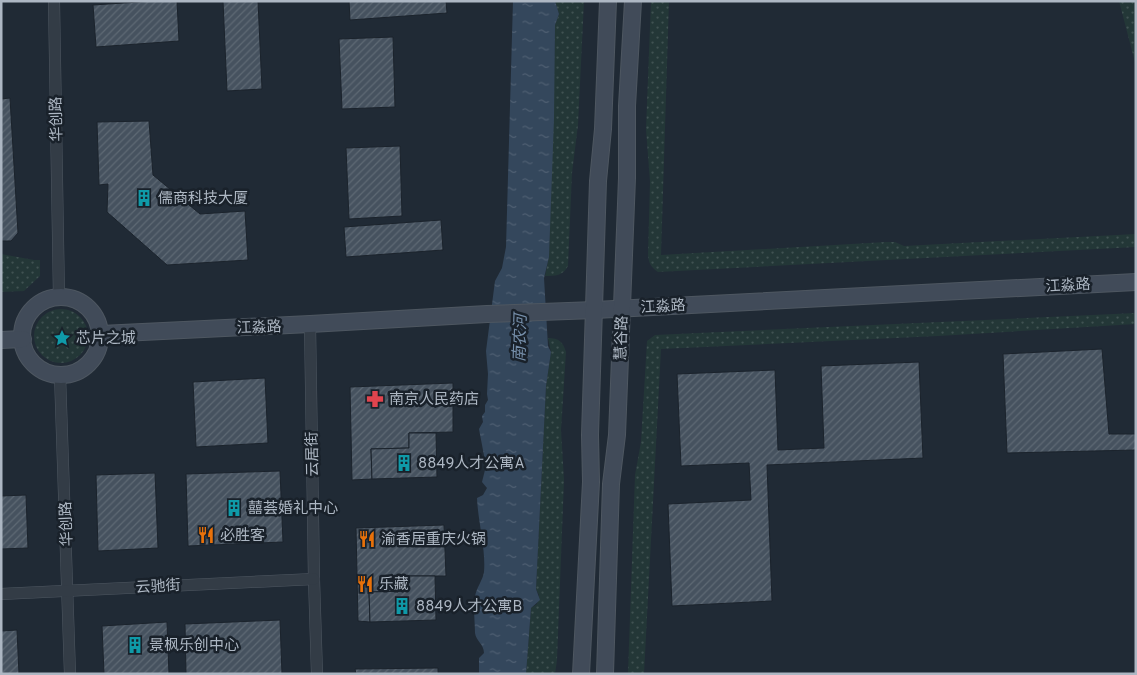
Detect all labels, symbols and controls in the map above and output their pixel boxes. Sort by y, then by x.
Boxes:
street label: 华创路 [47,96,67,142]
building icon: 儒商科技大厦 [134,188,154,208]
place label: 儒商科技大厦 [158,190,248,209]
street label: 江淼路 [1045,276,1091,297]
street label: 江淼路 [640,297,686,318]
water label: 南农河 [510,311,532,362]
street label: 慧谷路 [612,315,633,361]
street label: 江淼路 [236,318,282,339]
place icon: 芯片之城 [52,328,72,348]
place label: 芯片之城 [76,330,136,349]
pharmacy icon: 南京人民药店 [365,389,385,409]
place label: 南京人民药店 [389,391,479,410]
street label: 云居街 [304,431,323,477]
building icon: 8849人才公寓A [394,453,414,473]
place label: 8849人才公寓A [418,455,525,474]
building icon: 囍荟婚礼中心 [224,498,244,518]
place label: 囍荟婚礼中心 [248,499,338,519]
street label: 华创路 [56,501,78,547]
restaurant icon: 必胜客 [196,525,216,545]
place label: 必胜客 [220,527,265,546]
restaurant icon: 渝香居重庆火锅 [357,529,377,549]
place label: 渝香居重庆火锅 [381,531,486,550]
restaurant icon: 乐藏 [355,574,375,594]
place label: 乐藏 [379,576,409,595]
street label: 云驰街 [135,577,181,598]
building icon: 8849人才公寓B [392,596,412,616]
place label: 8849人才公寓B [416,598,522,617]
building icon: 景枫乐创中心 [125,635,145,655]
place label: 景枫乐创中心 [149,636,239,656]

